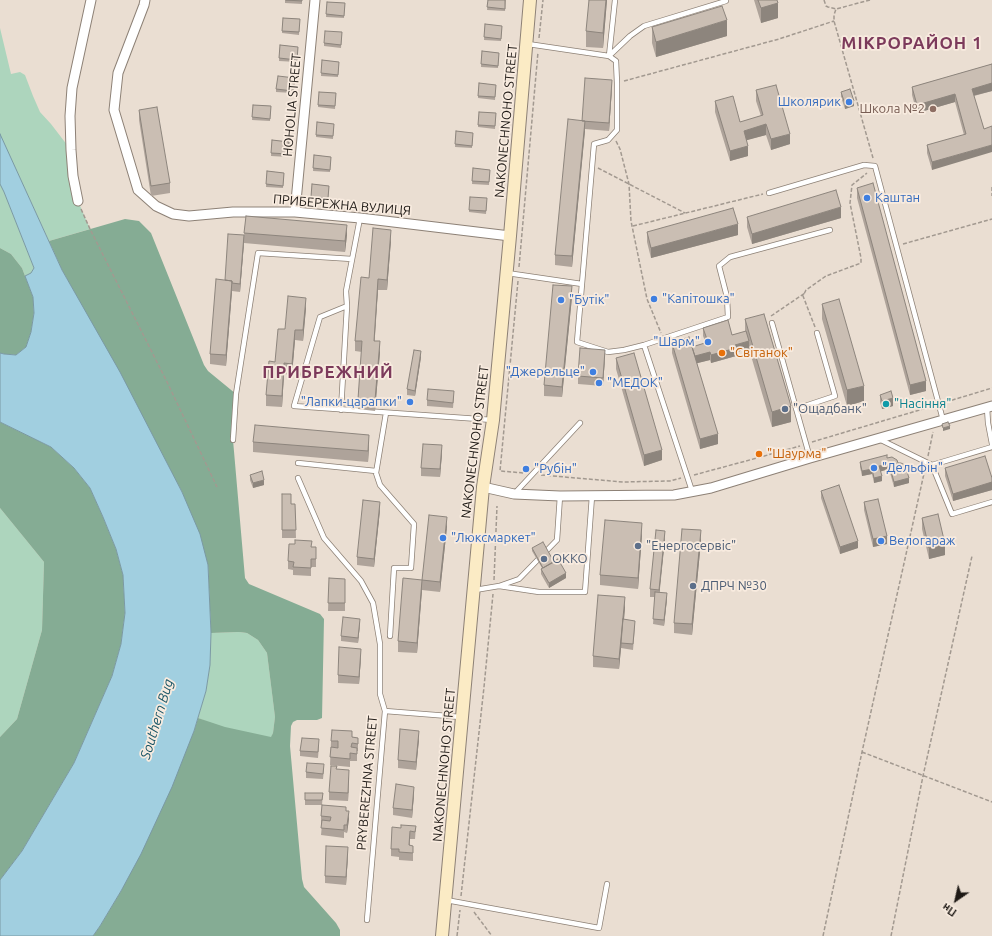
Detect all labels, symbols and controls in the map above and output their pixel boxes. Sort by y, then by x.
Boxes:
district label: МІКРОРАЙОН 1 [841,33,983,53]
street label: NAKONECHNOHO STREET [492,44,520,198]
street label: HOHOLIA STREET [280,53,304,157]
place label: Школярик [778,94,841,110]
marker: Школярик [844,97,854,107]
place label: Школа №2 [859,101,925,117]
marker: Школа №2 [928,104,938,114]
place label: Каштан [875,190,920,206]
street label: ПРИБЕРЕЖНА ВУЛИЦЯ [272,191,412,219]
marker: Каштан [862,193,872,203]
place label: "Капітошка" [662,291,735,307]
place label: "Бутік" [569,292,610,308]
marker: "Капітошка" [649,294,659,304]
marker: "Бутік" [556,295,566,305]
place label: "Шарм" [653,334,700,350]
marker: "Шарм" [703,337,713,347]
place label: "Світанок" [730,345,793,361]
marker: "Світанок" [717,348,727,358]
district label: ПРИБРЕЖНИЙ [262,362,394,382]
place label: "Джерельце" [506,364,585,380]
street label: NAKONECHNOHO STREET [458,365,492,519]
marker: "Джерельце" [588,367,598,377]
place label: "МЕДОК" [607,375,663,391]
marker: "МЕДОК" [594,378,604,388]
place label: "Лапки-царапки" [301,394,402,410]
place label: "Насіння" [894,396,952,412]
marker: "Лапки-царапки" [405,397,415,407]
marker: "Насіння" [881,399,891,409]
place label: "Ощадбанк" [793,401,867,417]
marker: "Ощадбанк" [780,404,790,414]
place label: "Шаурма" [767,446,827,462]
marker: "Шаурма" [754,449,764,459]
place label: "Дельфін" [882,460,943,476]
place label: "Рубін" [534,461,577,477]
marker: "Дельфін" [869,463,879,473]
marker: "Рубін" [521,464,531,474]
place label: "Люксмаркет" [451,530,536,546]
marker: "Люксмаркет" [438,533,448,543]
place label: Велогараж [889,533,955,549]
marker: Велогараж [876,536,886,546]
place label: "Енергосервіс" [646,538,736,554]
marker: "Енергосервіс" [633,541,643,551]
place label: ОККО [552,551,588,567]
marker: ОККО [539,554,549,564]
place label: ДПРЧ №30 [701,578,767,594]
marker: ДПРЧ №30 [688,581,698,591]
water label: Southern Bug [137,677,177,761]
street label: NAKONECHNOHO STREET [430,688,458,842]
street label: PRYBEREZHNA STREET [353,715,381,851]
north arrow [936,880,976,920]
text: Пн [940,901,959,919]

